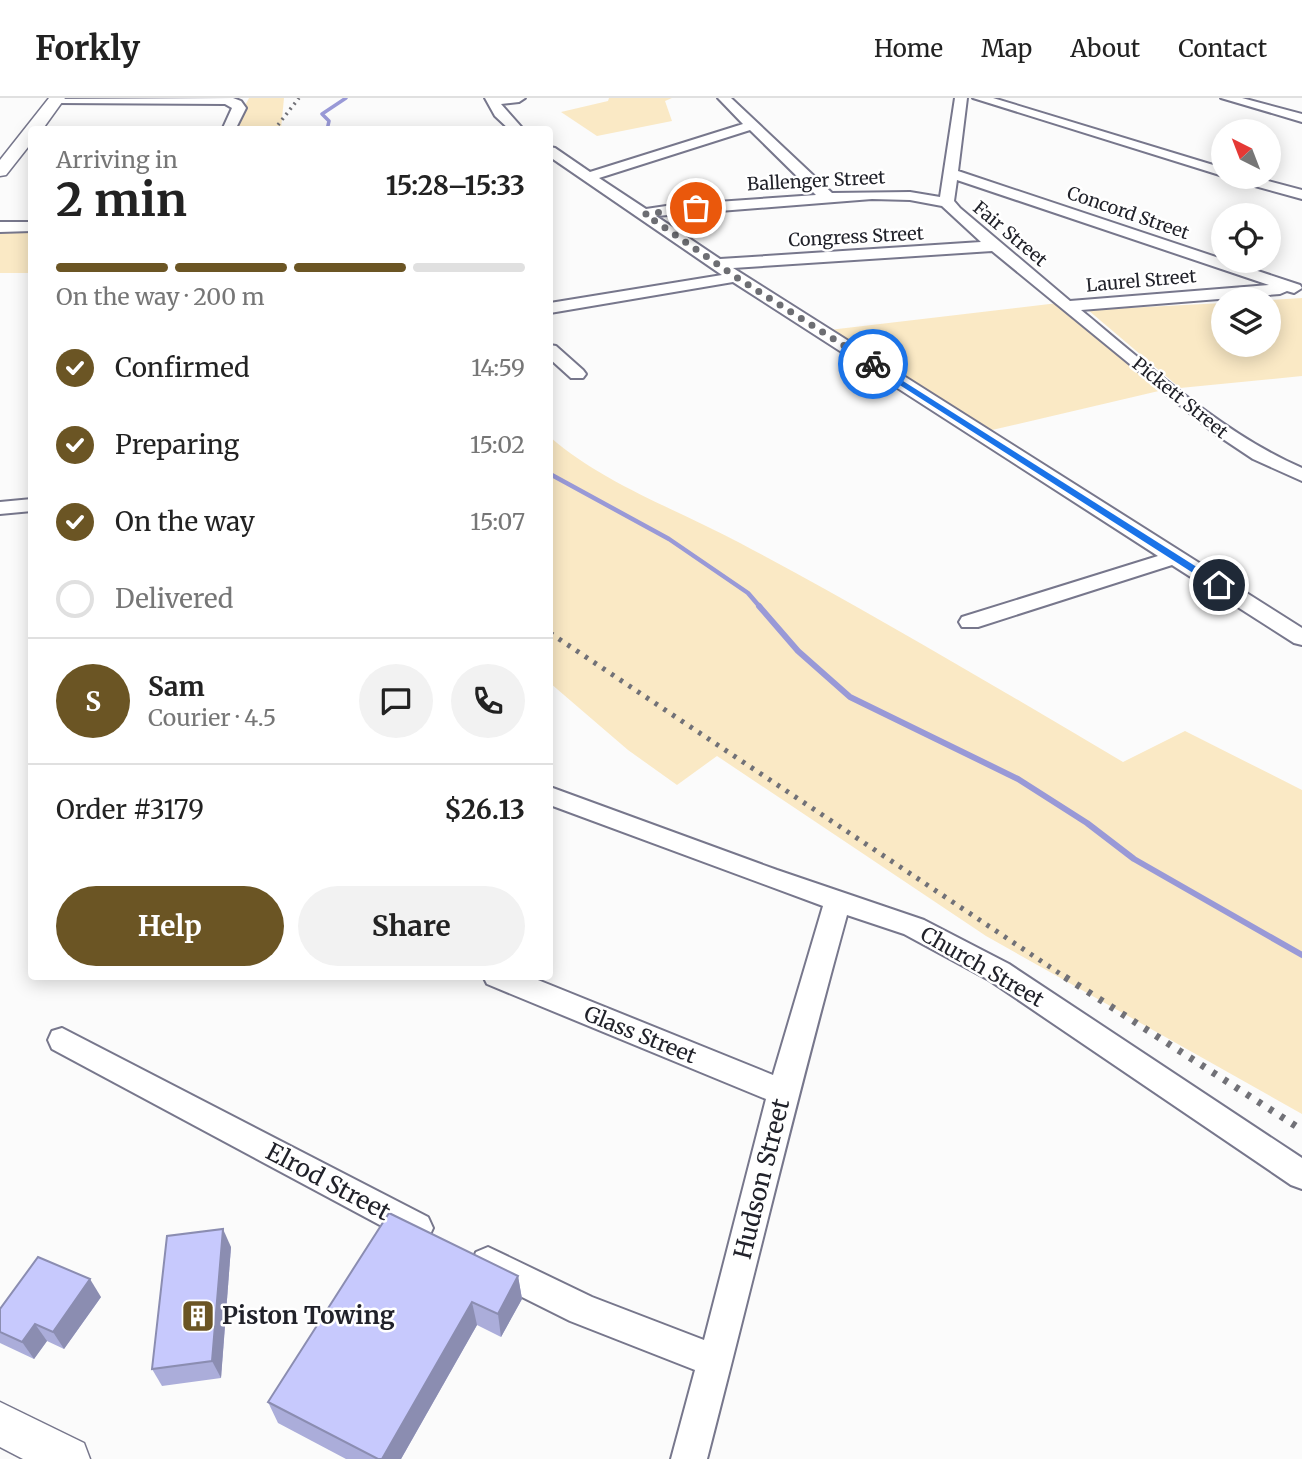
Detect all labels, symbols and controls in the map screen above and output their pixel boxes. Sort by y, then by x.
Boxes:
text: Forkly [35,28,140,69]
text: Home [874,33,943,64]
text: Map [981,33,1032,64]
text: About [1070,33,1140,64]
text: Contact [1178,33,1267,64]
north arrow [1211,119,1281,189]
map controls [1211,119,1281,357]
text: Arriving in [56,145,178,174]
street label: Ballenger Street [746,165,886,196]
text: 15:28–15:33 [386,169,525,202]
text: 2 min [56,171,187,229]
pin [666,178,726,238]
street label: Concord Street [1064,181,1192,244]
icon: bag [677,189,715,227]
street label: Fair Street [969,196,1052,271]
button: locate [1211,203,1281,273]
street label: Congress Street [788,221,924,252]
street label: Laurel Street [1085,264,1197,297]
text: On the way · 200 m [56,282,265,311]
button: layers [1211,287,1281,357]
courier [838,329,908,399]
icon: bike [854,345,892,383]
icon: check [56,349,94,387]
text: Confirmed [115,351,250,384]
street label: Pickett Street [1128,352,1233,443]
text: 14:59 [471,353,525,382]
icon: check [56,426,94,464]
text: Preparing [115,428,239,461]
text: 15:02 [470,430,525,459]
icon: check [56,503,94,541]
text: On the way [115,505,255,538]
text: 15:07 [470,507,525,536]
pin [1189,555,1249,615]
icon: home [1200,566,1238,604]
text: Delivered [115,582,234,615]
button: chat [359,664,433,738]
button: phone [451,664,525,738]
text: Sam [148,670,205,703]
text: S [85,685,101,718]
text: Courier · 4.5 [148,703,276,732]
text: Order #3179 [56,793,204,826]
text: $26.13 [444,793,525,826]
button: Help [56,886,284,966]
button: Share [298,886,525,966]
street label: Church Street [916,920,1049,1013]
street label: Glass Street [580,1000,700,1069]
street label: Hudson Street [727,1095,797,1262]
street label: Elrod Street [261,1136,396,1228]
building icon: Piston Towing [179,1297,217,1335]
place label: Piston Towing [222,1300,395,1331]

